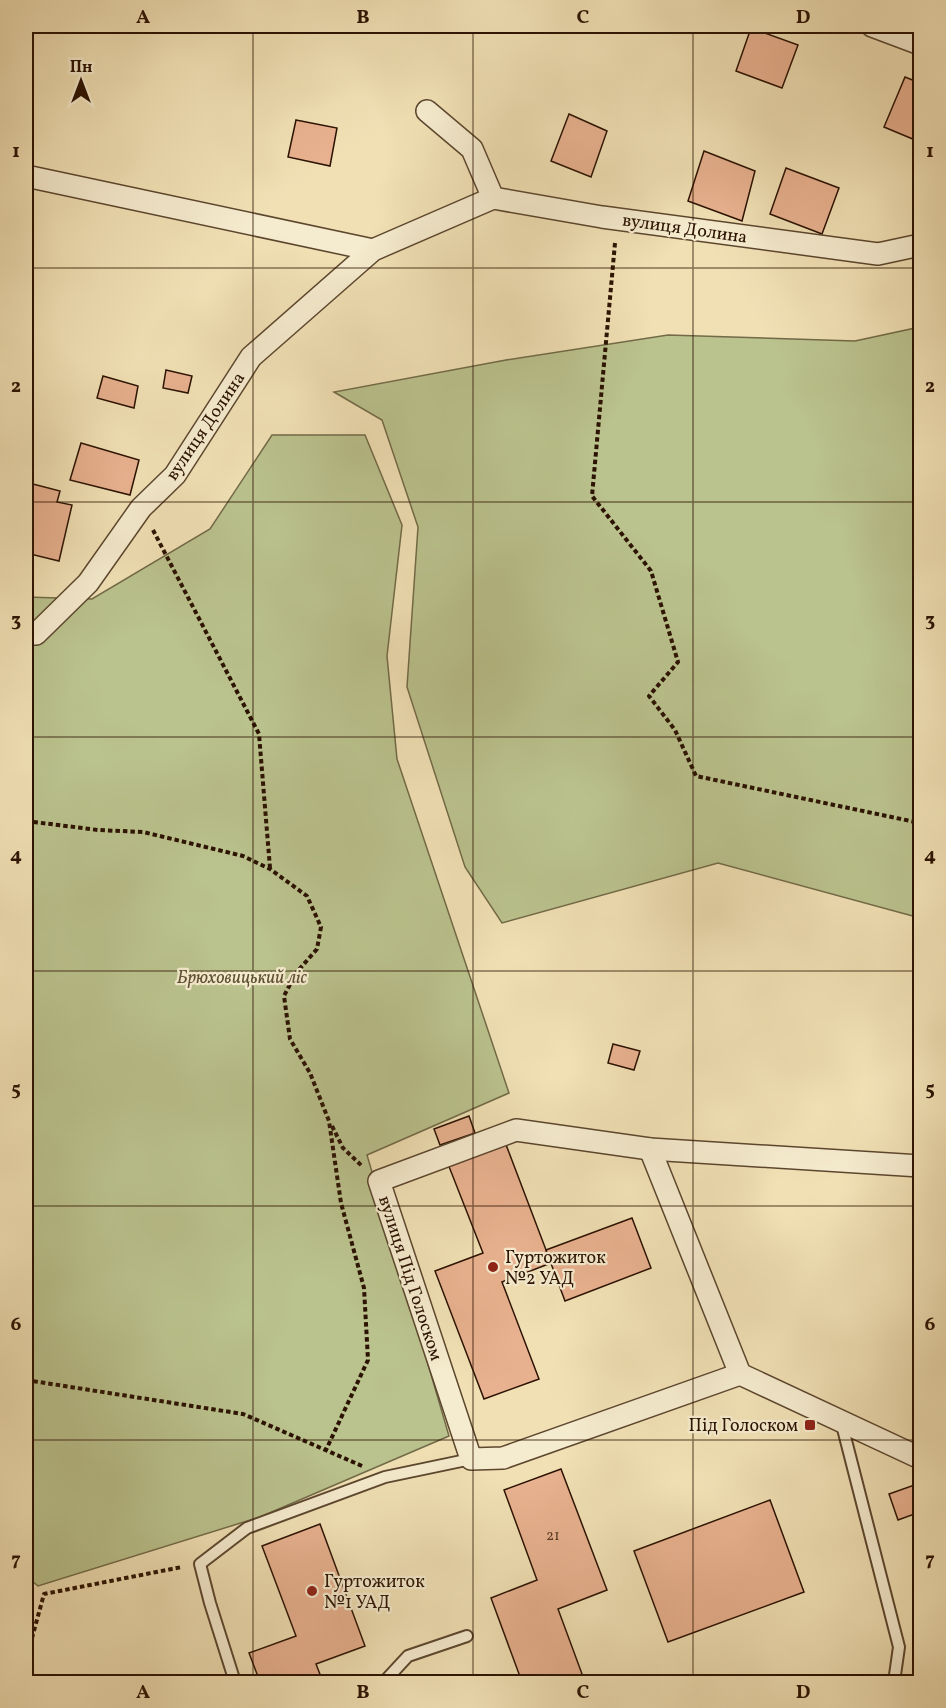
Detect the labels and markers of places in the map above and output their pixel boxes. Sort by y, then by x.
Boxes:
place label: Гуртожиток №2 УАД [505,1246,606,1292]
marker: Гуртожиток №2 УАД [486,1260,500,1274]
place label: Під Голоском [689,1414,798,1439]
marker: Під Голоском [803,1418,817,1432]
place label: Гуртожиток №1 УАД [324,1570,425,1616]
marker: Гуртожиток №1 УАД [305,1584,319,1598]

